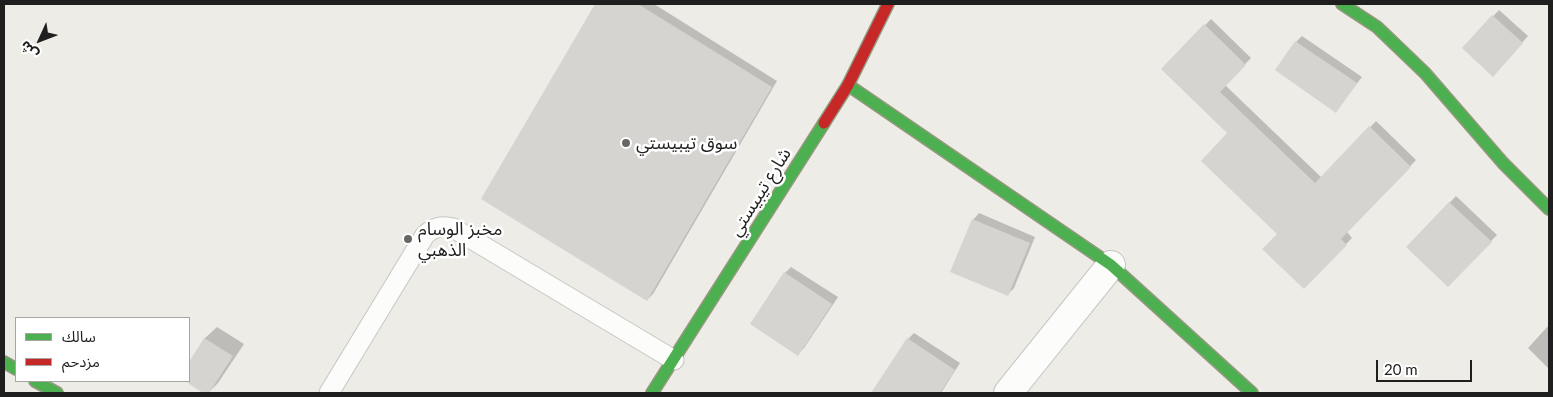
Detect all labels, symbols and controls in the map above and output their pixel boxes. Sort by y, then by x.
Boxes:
north arrow [15,15,65,65]
text: ش [16,38,41,63]
place label: سوق تيبيستي [636,132,737,154]
marker: سوق تيبيستي [620,137,632,149]
street label: شارع تيبيستي [724,144,796,240]
place label: مخبز الوسام الذهبي [418,218,502,260]
marker: مخبز الوسام الذهبي [402,233,414,245]
legend [15,317,190,382]
text: سالك [62,327,96,345]
scale bar [1378,350,1474,382]
text: مزدحم [62,352,100,370]
text: 20 m [1384,360,1418,378]

